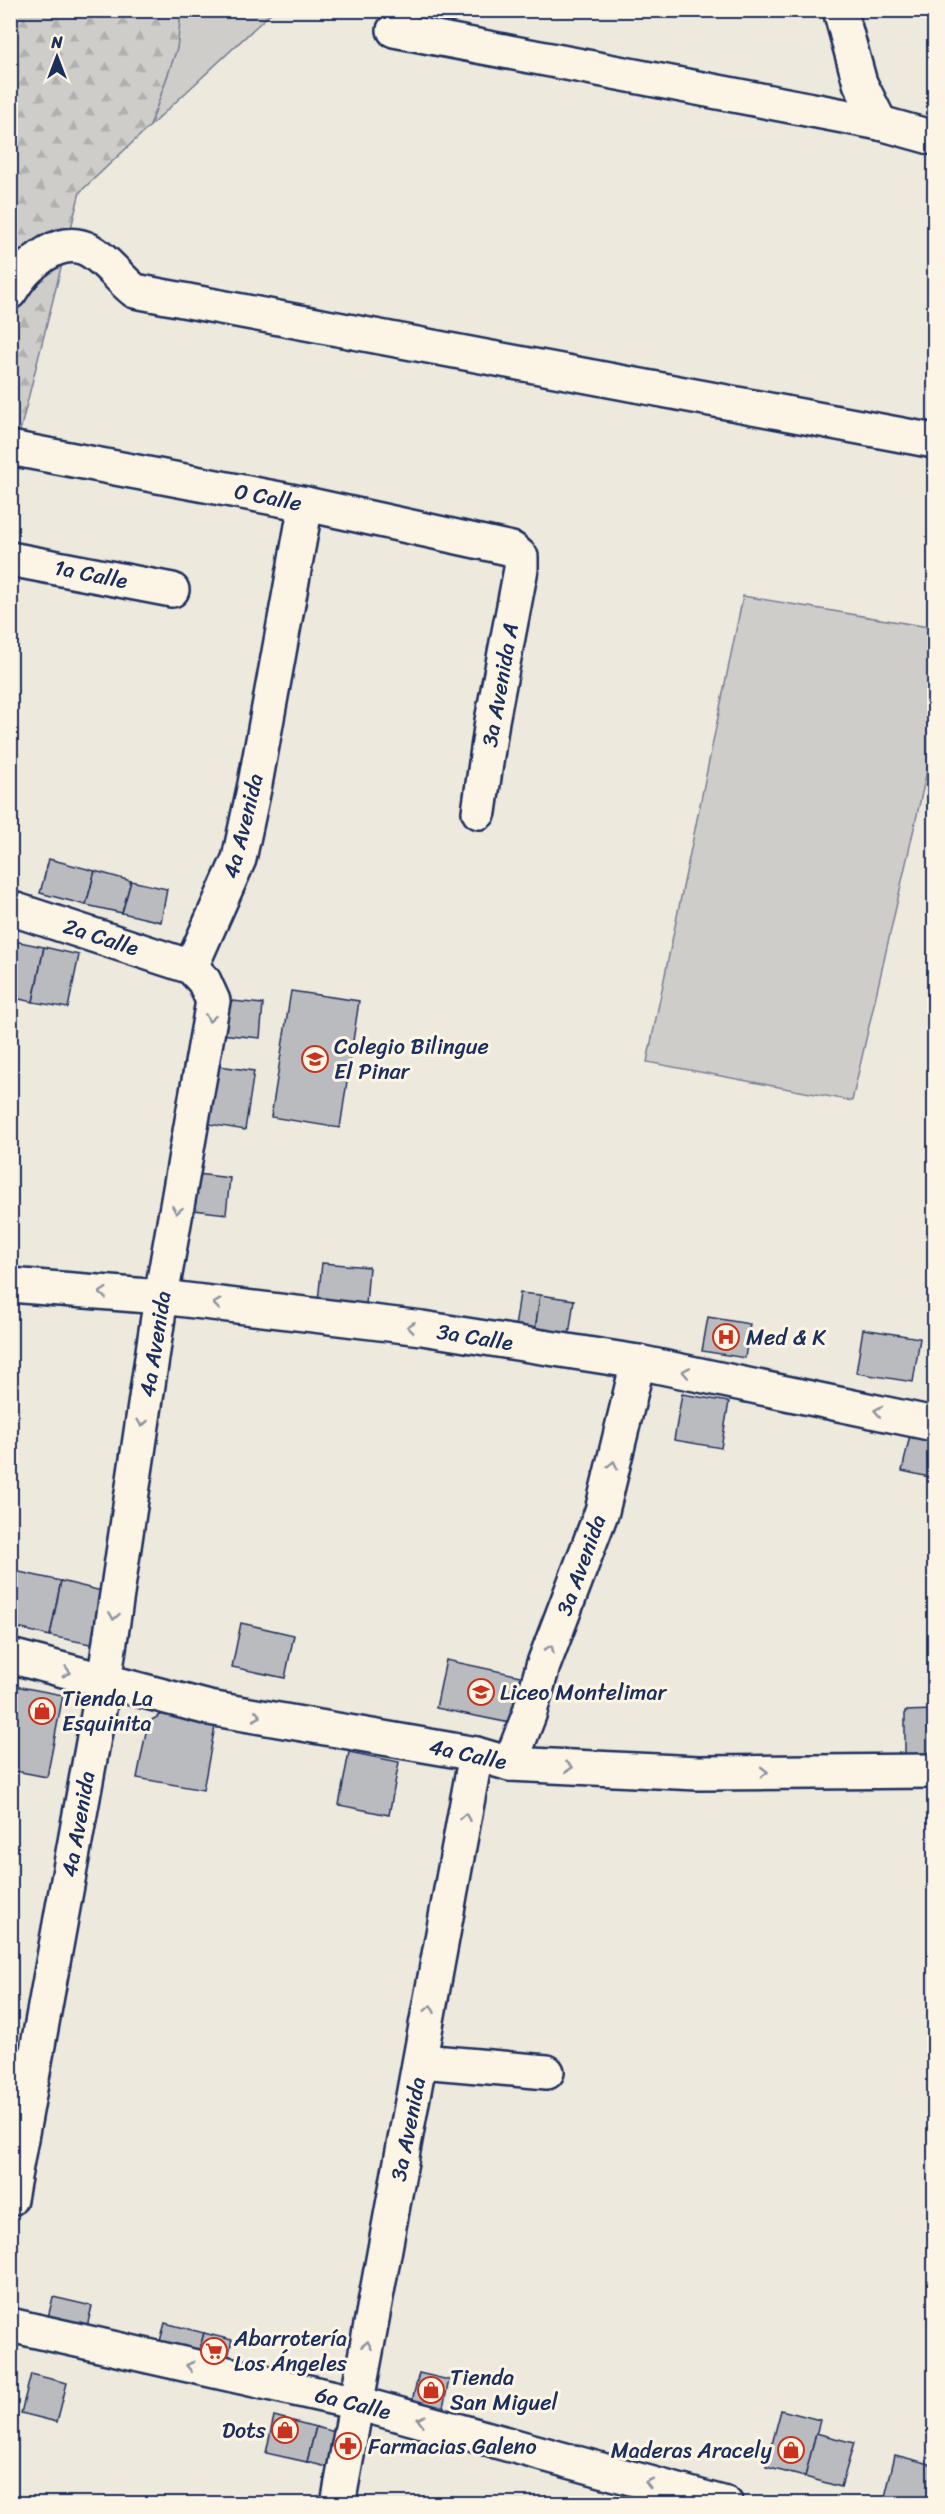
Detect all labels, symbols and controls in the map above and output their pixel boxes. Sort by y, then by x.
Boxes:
north arrow [27,27,87,87]
text: N [50,28,63,57]
street label: 0 Calle [231,471,305,523]
street label: 1a Calle [51,548,131,600]
street label: 3a Avenida A [470,620,530,750]
street label: 4a Avenida [211,769,275,883]
street label: 2a Calle [58,906,144,968]
one-way arrow [204,1013,217,1023]
place label: Colegio Bilingue El Pinar [334,1027,489,1091]
school or university icon: Colegio Bilingue El Pinar [300,1044,330,1074]
one-way arrow [171,1205,183,1215]
one-way arrow [98,1286,107,1299]
street label: 4a Avenida [127,1288,183,1400]
one-way arrow [213,1298,222,1311]
street label: 3a Calle [434,1312,516,1362]
place label: Med & K [746,1318,826,1357]
one-way arrow [407,1321,416,1334]
hospital icon: Med & K [711,1322,741,1352]
one-way arrow [682,1366,692,1379]
one-way arrow [873,1405,883,1418]
one-way arrow [137,1419,149,1428]
one-way arrow [606,1460,618,1471]
street label: 3a Avenida [545,1509,617,1621]
one-way arrow [108,1612,120,1621]
one-way arrow [543,1645,555,1656]
one-way arrow [62,1664,72,1677]
place label: Liceo Montelimar [500,1673,667,1712]
school or university icon: Liceo Montelimar [466,1677,496,1707]
place label: Tienda La Esquinita [62,1679,153,1743]
shop icon: Tienda La Esquinita [27,1696,57,1726]
one-way arrow [252,1710,261,1722]
street label: 4a Calle [426,1727,511,1781]
one-way arrow [564,1760,573,1773]
one-way arrow [759,1766,768,1778]
street label: 4a Avenida [50,1768,106,1880]
one-way arrow [458,1813,471,1823]
one-way arrow [424,2005,436,2014]
street label: 3a Avenida [379,2074,437,2184]
place label: Abarrotería Los Ángeles [233,2319,348,2383]
supermarket icon: Abarrotería Los Ángeles [199,2336,229,2366]
one-way arrow [360,2341,373,2351]
place label: Tienda San Miguel [450,2358,559,2422]
one-way arrow [185,2360,195,2373]
street label: 6a Calle [311,2375,396,2431]
shop icon: Tienda San Miguel [416,2375,446,2405]
place label: Dots [222,2411,267,2450]
shop icon: Dots [270,2415,300,2445]
one-way arrow [416,2415,426,2428]
place label: Farmacias Galeno [368,2427,537,2466]
pharmacy icon: Farmacias Galeno [333,2431,363,2461]
place label: Maderas Aracely [611,2431,773,2470]
shop icon: Maderas Aracely [776,2435,806,2465]
one-way arrow [644,2477,654,2490]

